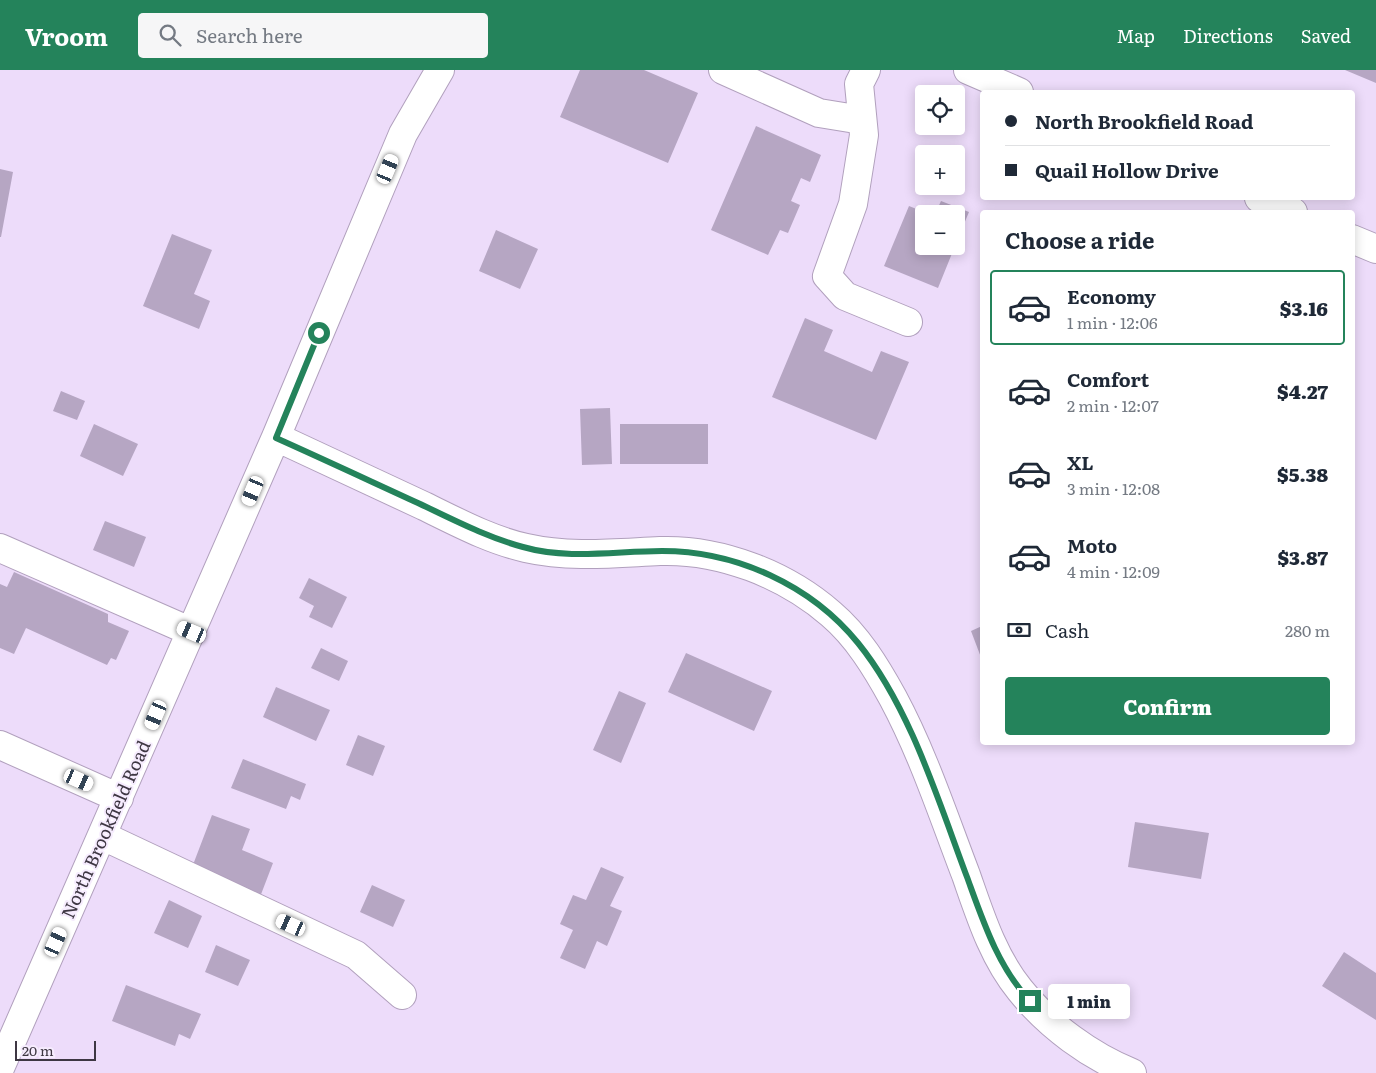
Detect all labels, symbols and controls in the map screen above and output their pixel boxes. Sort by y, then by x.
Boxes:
search box [138,13,488,58]
text: Vroom [25,18,108,53]
icon: search [156,21,184,49]
text: Search here [196,21,303,49]
text: Map [1117,22,1155,49]
text: Directions [1183,22,1273,49]
text: Saved [1301,22,1351,49]
map controls [915,85,965,255]
button: locate [915,85,965,135]
text: North Brookfield Road [1035,107,1253,135]
button: + [915,145,965,195]
car [375,152,400,186]
text: Quail Hollow Drive [1035,156,1219,184]
button: − [915,205,965,255]
text: Choose a ride [1005,223,1154,256]
text: Economy [1067,282,1156,310]
icon: car [1007,285,1052,330]
text: $3.16 [1280,294,1328,322]
text: 1 min · 12:06 [1067,310,1158,334]
route start [308,322,330,344]
text: Comfort [1067,365,1149,393]
icon: car [1007,368,1052,413]
text: $4.27 [1277,377,1328,405]
text: 2 min · 12:07 [1067,393,1159,417]
text: XL [1067,448,1094,476]
icon: car [1007,451,1052,496]
text: $5.38 [1277,460,1328,488]
car [240,474,265,508]
text: 3 min · 12:08 [1067,476,1160,500]
text: Moto [1067,531,1117,559]
icon: car [1007,534,1052,579]
text: $3.87 [1277,543,1328,571]
text: 4 min · 12:09 [1067,559,1160,583]
icon: cash [1005,616,1033,644]
text: Cash [1045,616,1089,644]
text: 280 m [1285,618,1330,642]
car [175,619,208,645]
button: Confirm [1005,677,1330,735]
car [143,698,168,732]
street label: North Brookfield Road [54,736,156,922]
car [62,767,95,793]
car [274,912,307,938]
car [43,925,68,959]
callout: 1 min [1048,984,1130,1018]
text: 1 min [1067,989,1111,1013]
route end [1019,990,1041,1012]
scale bar [15,1038,96,1061]
text: 20 m [22,1040,54,1060]

